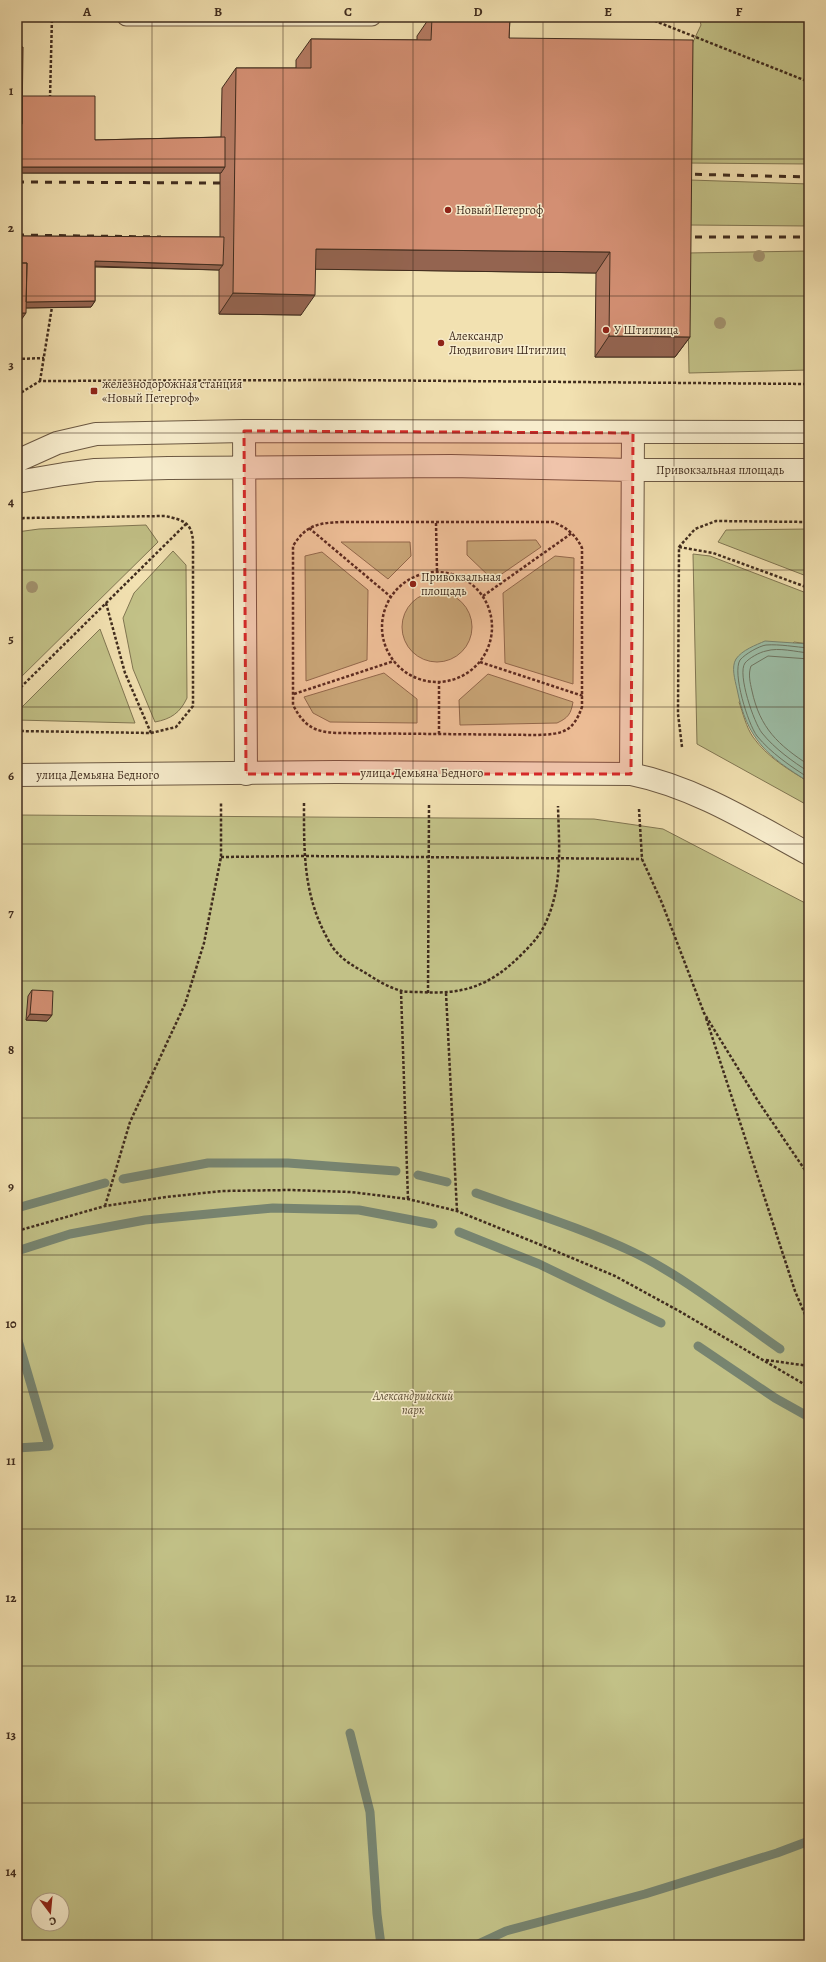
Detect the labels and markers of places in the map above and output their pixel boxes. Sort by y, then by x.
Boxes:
place label: Новый Петергоф [456,202,543,218]
marker: Новый Петергоф [443,205,453,215]
place label: У Штиглица [614,322,679,338]
marker: У Штиглица [601,325,611,335]
place label: Александр Людвигович Штиглиц [448,328,566,358]
marker: Александр Людвигович Штиглиц [436,338,446,348]
place label: железнодорожная станция «Новый Петергоф» [102,376,242,406]
marker: железнодорожная станция «Новый Петергоф» [89,386,99,396]
place label: Привокзальная площадь [421,569,501,599]
marker: Привокзальная площадь [408,579,418,589]

